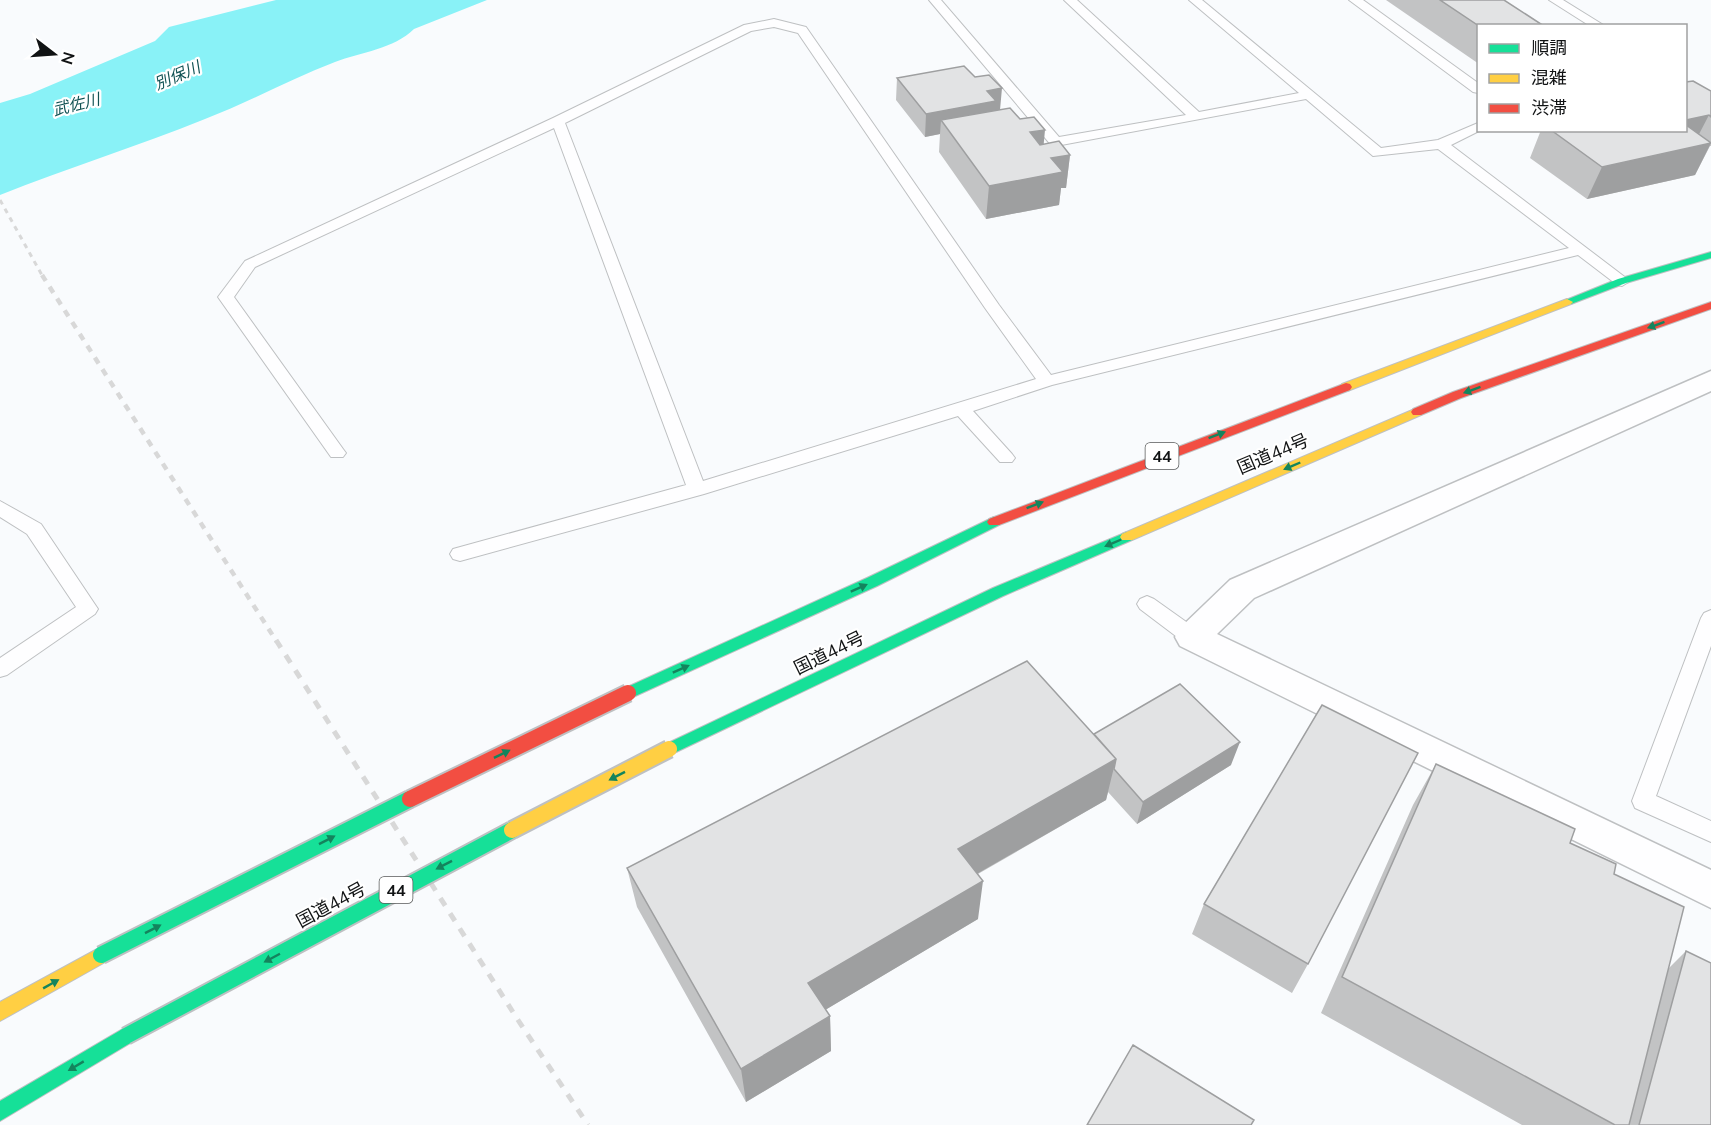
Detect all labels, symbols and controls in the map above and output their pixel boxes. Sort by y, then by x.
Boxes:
north arrow [24,24,84,84]
legend [1477,24,1687,132]
text: 順調 [1531,36,1567,59]
text: N [57,50,80,67]
water label: 別保川 [151,56,205,94]
text: 混雑 [1531,66,1567,89]
water label: 武佐川 [50,88,104,120]
text: 渋滞 [1531,96,1567,119]
one-way arrow [1647,320,1665,330]
one-way arrow [1463,385,1481,395]
street label: 国道44号 [1234,428,1312,479]
one-way arrow [1208,429,1226,439]
road number: 44 [1146,443,1178,469]
one-way arrow [1283,461,1301,471]
one-way arrow [1026,500,1044,509]
one-way arrow [1105,538,1122,547]
one-way arrow [850,584,867,593]
street label: 国道44号 [790,626,868,679]
one-way arrow [673,664,690,673]
one-way arrow [493,750,511,760]
one-way arrow [608,771,625,781]
one-way arrow [318,836,336,846]
one-way arrow [435,860,452,870]
street label: 国道44号 [292,877,370,932]
road number: 44 [380,877,412,903]
one-way arrow [145,924,162,933]
one-way arrow [263,953,280,963]
one-way arrow [42,979,59,989]
one-way arrow [68,1061,84,1072]

